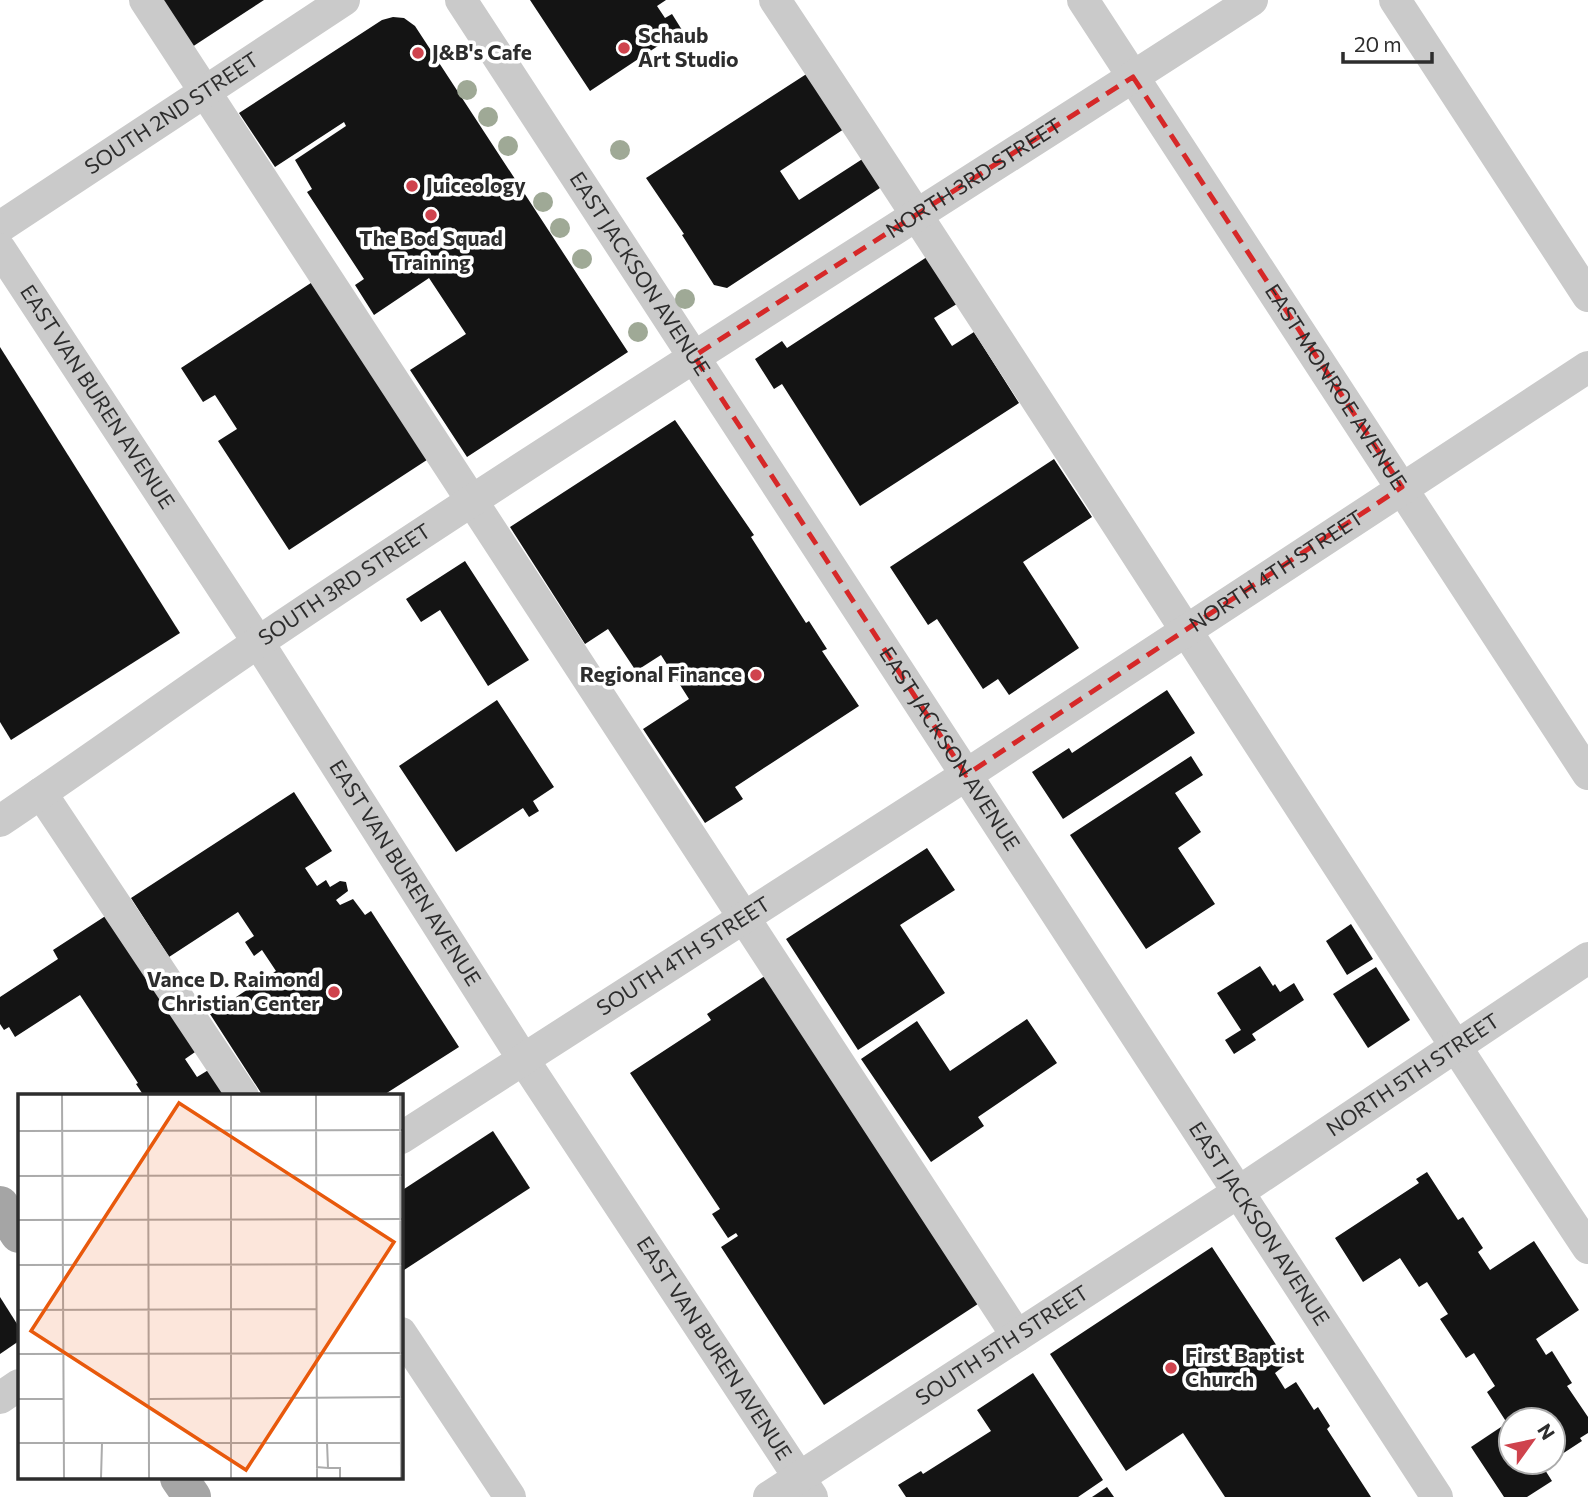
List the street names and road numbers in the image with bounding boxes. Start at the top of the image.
street label: SOUTH 2ND STREET [79,46,263,179]
street label: NORTH 3RD STREET [881,112,1066,242]
street label: EAST JACKSON AVENUE [565,167,716,380]
street label: EAST MONROE AVENUE [1261,279,1413,494]
street label: EAST VAN BUREN AVENUE [16,280,181,513]
street label: NORTH 4TH STREET [1184,504,1367,636]
street label: SOUTH 3RD STREET [253,517,435,650]
street label: EAST JACKSON AVENUE [875,642,1026,855]
street label: EAST VAN BUREN AVENUE [325,755,487,990]
street label: SOUTH 4TH STREET [592,890,774,1020]
street label: NORTH 5TH STREET [1321,1007,1503,1141]
street label: EAST JACKSON AVENUE [1185,1117,1336,1330]
street label: EAST VAN BUREN AVENUE [632,1231,798,1464]
street label: SOUTH 5TH STREET [910,1279,1092,1410]

